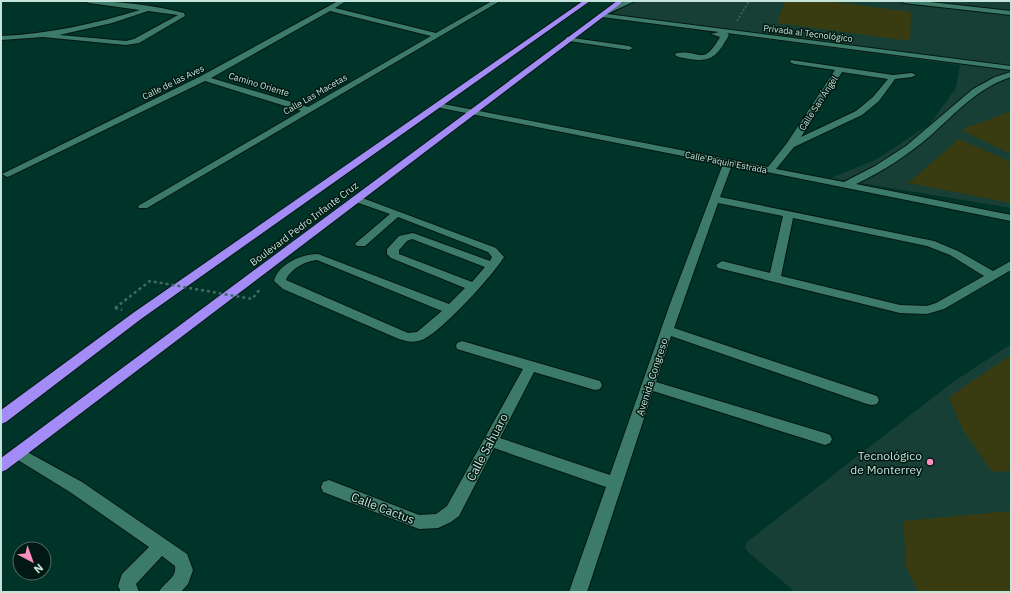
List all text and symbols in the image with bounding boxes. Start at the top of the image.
street label: Privada al Tecnológico [763,22,853,44]
street label: Calle de las Aves [140,62,206,102]
street label: Camino Oriente [227,70,291,98]
street label: Calle Las Macetas [281,71,349,117]
street label: Calle San Ángel [796,73,840,132]
street label: Calle Paquín Estrada [684,149,768,175]
street label: Boulevard Pedro Infante Cruz [247,179,361,269]
street label: Avenida Congreso [633,336,671,417]
street label: Calle Sahuaro [463,410,511,483]
place label: Tecnológico de Monterrey [850,448,922,477]
marker: Tecnológico de Monterrey [925,457,935,467]
street label: Calle Cactus [349,489,417,527]
north arrow [12,541,52,581]
text: N [31,561,46,576]

